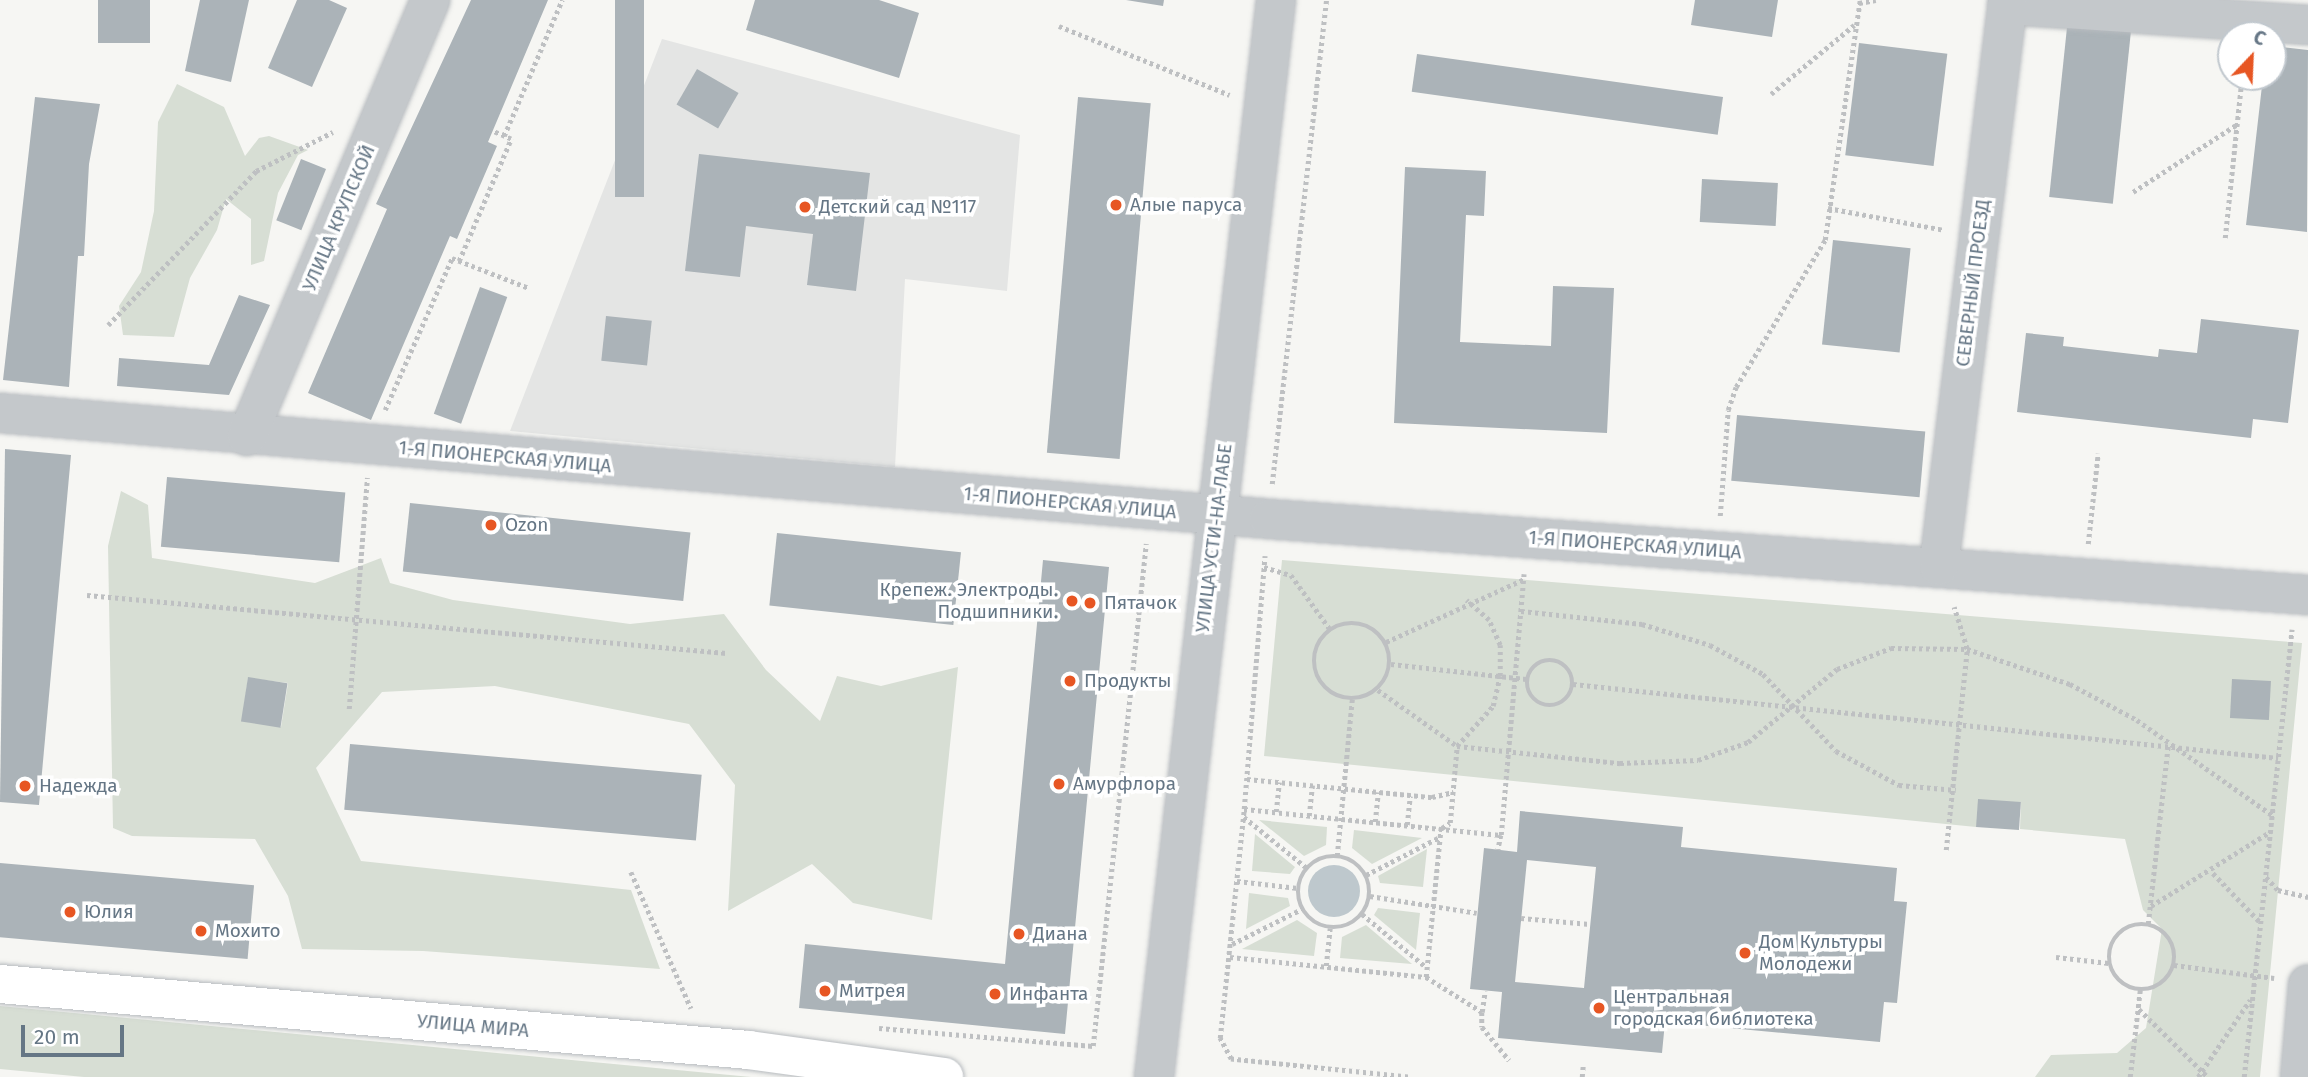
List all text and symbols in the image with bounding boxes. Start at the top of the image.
north arrow [2217,21,2287,91]
text: С [2250,25,2269,51]
street label: УЛИЦА КРУПСКОЙ [298,142,380,294]
place label: Алые паруса [1130,194,1242,216]
place label: Детский сад №117 [819,196,976,218]
marker: Алые паруса [1108,197,1124,213]
street label: СЕВЕРНЫЙ ПРОЕЗД [1951,198,1995,368]
marker: Детский сад №117 [797,199,813,215]
street label: 1-Я ПИОНЕРСКАЯ УЛИЦА [398,436,612,478]
street label: УЛИЦА УСТИ-НА-ЛАБЕ [1191,442,1237,634]
street label: 1-Я ПИОНЕРСКАЯ УЛИЦА [963,482,1177,524]
place label: Ozon [505,514,548,536]
marker: Ozon [483,517,499,533]
street label: 1-Я ПИОНЕРСКАЯ УЛИЦА [1528,526,1742,564]
place label: Крепеж. Электроды. Подшипники. [879,579,1058,623]
place label: Пятачок [1104,592,1177,614]
marker: Крепеж. Электроды. Подшипники. [1064,593,1080,609]
marker: Пятачок [1082,595,1098,611]
place label: Продукты [1084,670,1171,692]
marker: Продукты [1062,673,1078,689]
place label: Амурфлора [1073,773,1176,795]
place label: Надежда [39,775,118,797]
marker: Амурфлора [1051,776,1067,792]
marker: Надежда [17,778,33,794]
place label: Юлия [84,901,134,923]
marker: Юлия [62,904,78,920]
place label: Мохито [215,920,281,942]
marker: Мохито [193,923,209,939]
place label: Диана [1033,923,1088,945]
marker: Диана [1011,926,1027,942]
place label: Дом Культуры Молодежи [1759,931,1883,975]
marker: Дом Культуры Молодежи [1737,945,1753,961]
place label: Митрея [839,980,906,1002]
marker: Митрея [817,983,833,999]
place label: Инфанта [1009,983,1088,1005]
marker: Инфанта [987,986,1003,1002]
place label: Центральная городская библиотека [1613,986,1814,1030]
marker: Центральная городская библиотека [1591,1000,1607,1016]
scale bar [24,1010,128,1054]
street label: УЛИЦА МИРА [416,1010,530,1042]
text: 20 m [34,1024,80,1050]

